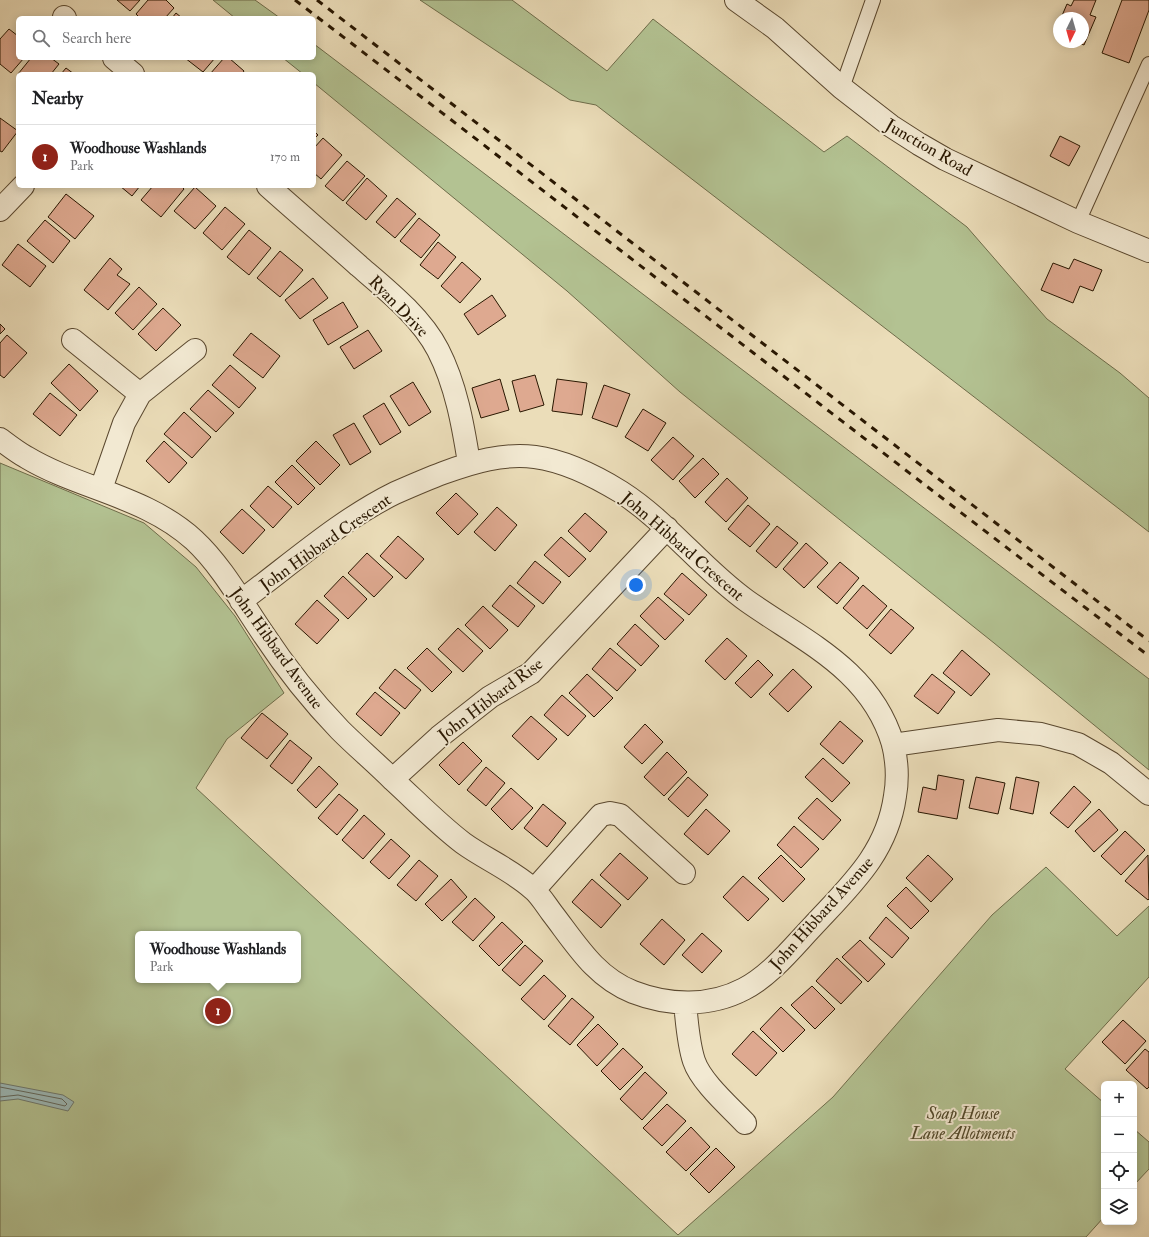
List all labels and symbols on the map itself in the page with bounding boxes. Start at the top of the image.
north arrow [1053,12,1089,48]
street label: Junction Road [880,114,977,182]
street label: Ryan Drive [363,271,433,342]
street label: John Hibbard Crescent [616,487,749,606]
street label: John Hibbard Crescent [255,489,396,597]
your location [626,575,646,595]
street label: John Hibbard Avenue [224,583,328,714]
street label: John Hibbard Rise [433,653,547,747]
street label: John Hibbard Avenue [764,852,879,976]
pin: 1 [205,996,231,1026]
park label: Soap House Lane Allotments [910,1103,1015,1144]

